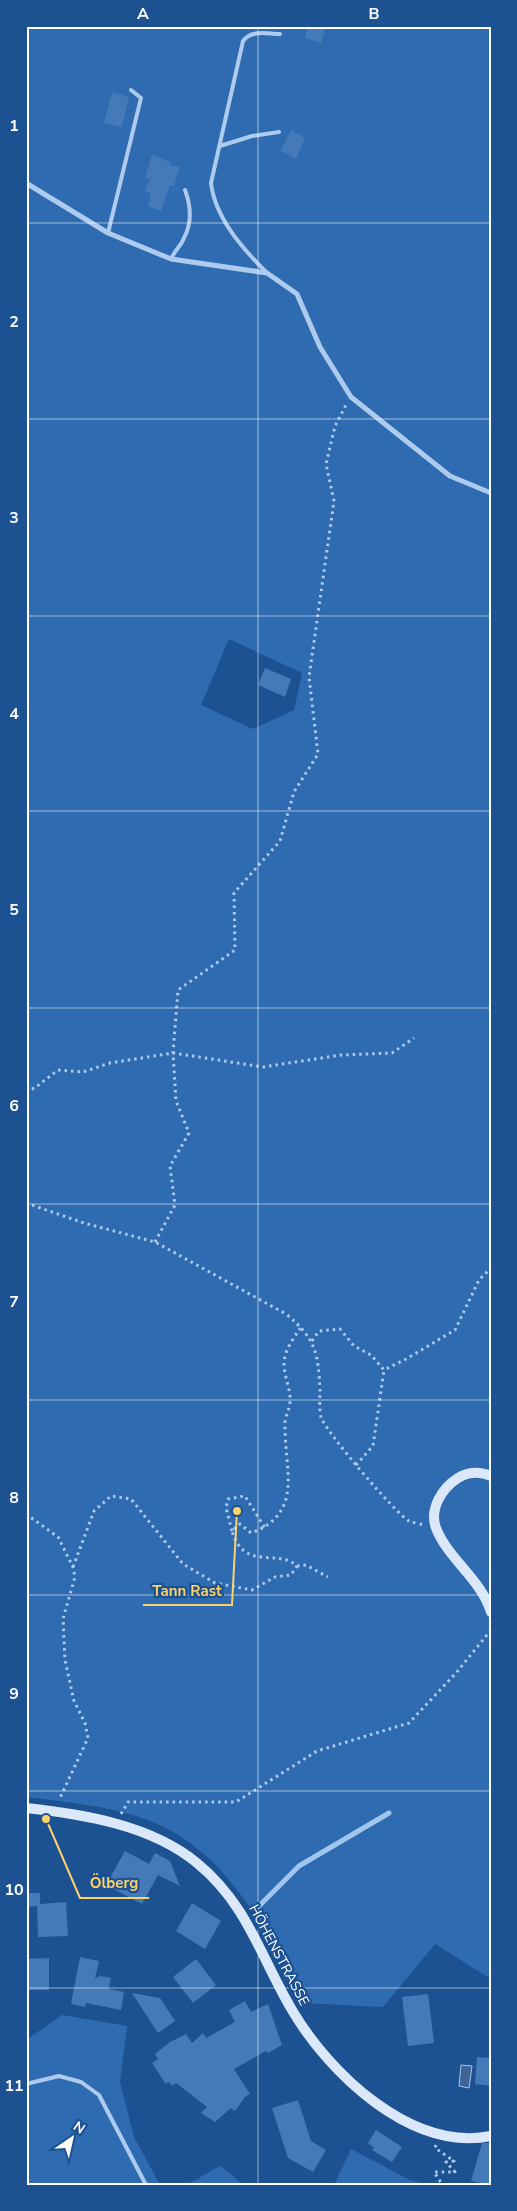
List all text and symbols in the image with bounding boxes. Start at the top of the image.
text: A [137,3,149,25]
text: B [368,3,380,25]
text: 1 [9,115,19,137]
text: 2 [9,311,19,333]
text: 3 [9,507,19,529]
text: 4 [9,703,19,725]
text: 5 [9,899,19,921]
text: 6 [9,1095,19,1117]
text: 7 [9,1291,19,1313]
text: 8 [9,1487,19,1509]
callout: Tann Rast [143,1575,232,1605]
text: Tann Rast [152,1581,222,1601]
text: 9 [9,1683,19,1705]
callout: Ölberg [80,1868,149,1898]
text: Ölberg [90,1873,138,1893]
text: 10 [4,1879,24,1901]
street label: HÖHENSTRASSE [244,1901,314,2009]
text: 11 [4,2075,24,2097]
north arrow [48,2114,98,2164]
text: N [69,2117,89,2138]

